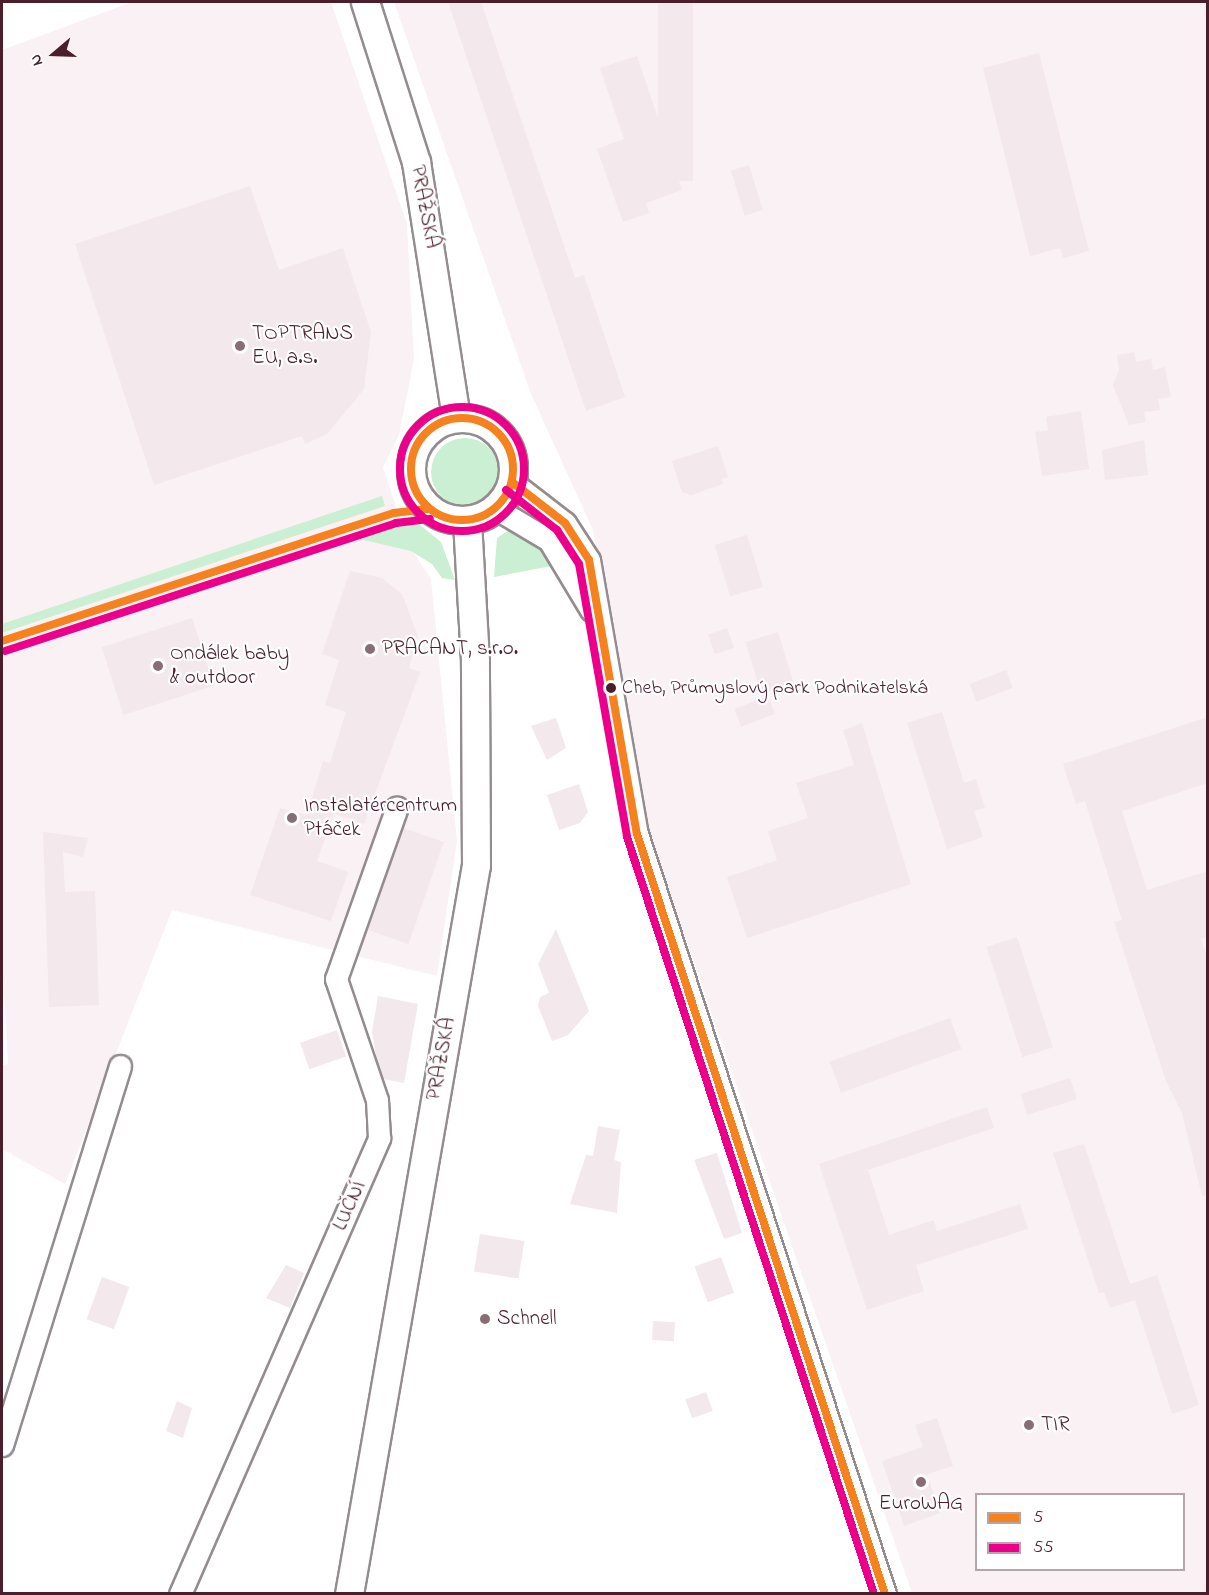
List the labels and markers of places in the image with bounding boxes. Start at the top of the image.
place label: TOPTRANS EU, a.s. [252,321,353,371]
marker: TOPTRANS EU, a.s. [233,339,247,353]
place label: PRACANT, s.r.o. [382,636,518,662]
place label: Ondálek baby & outdoor [170,641,289,691]
marker: PRACANT, s.r.o. [363,642,377,656]
marker: Ondálek baby & outdoor [151,659,165,673]
place label: Cheb, Průmyslový park Podnikatelská [622,676,928,700]
marker: Cheb, Průmyslový park Podnikatelská [605,682,617,694]
place label: Instalatércentrum Ptáček [304,793,457,843]
marker: Instalatércentrum Ptáček [285,811,299,825]
place label: Schnell [497,1306,557,1332]
marker: Schnell [478,1312,492,1326]
place label: TIR [1041,1412,1070,1438]
marker: TIR [1022,1418,1036,1432]
marker: EuroWAG [914,1475,928,1489]
place label: EuroWAG [879,1491,963,1517]

